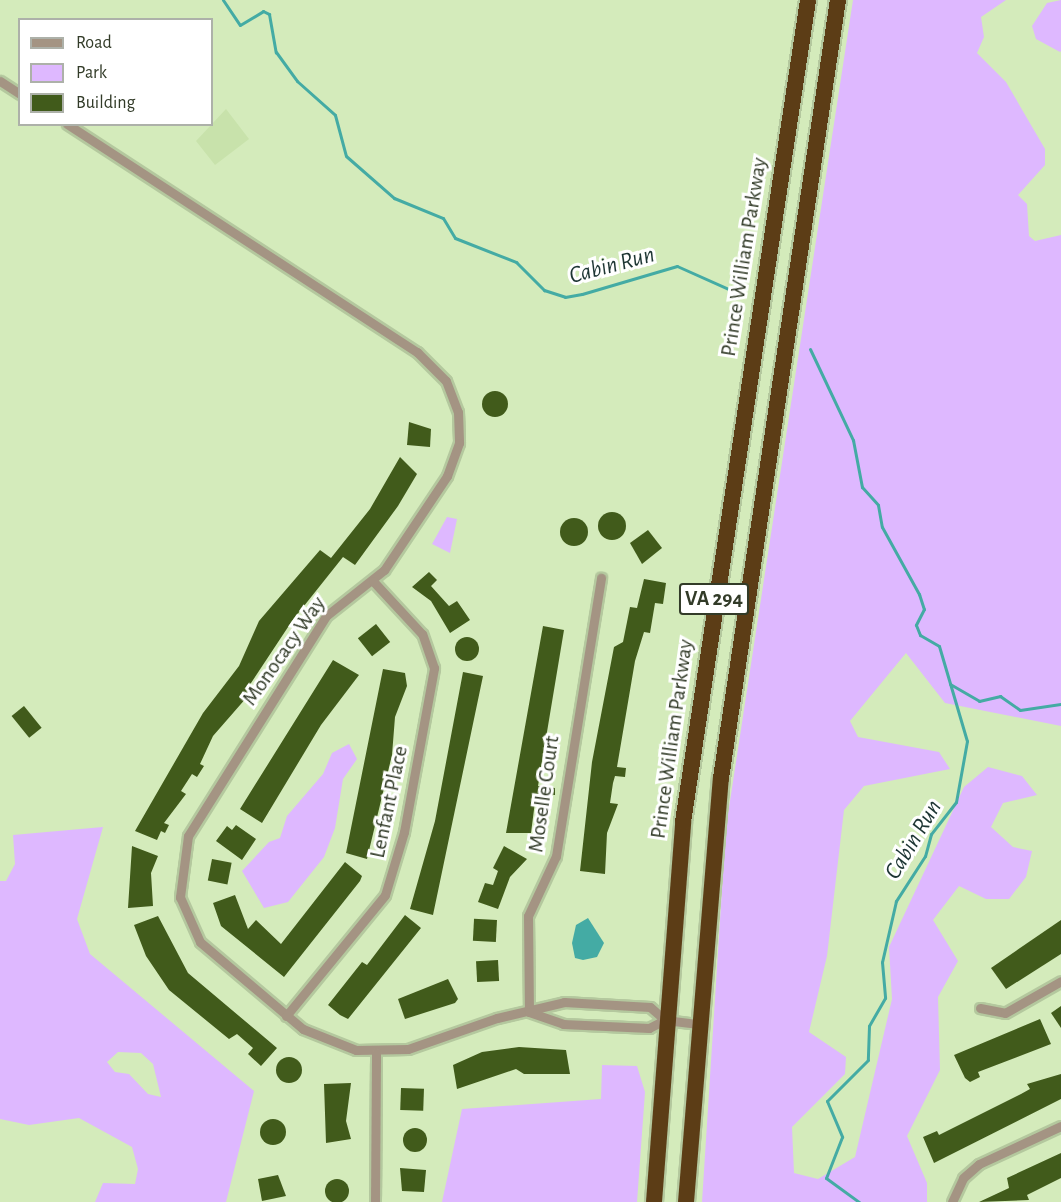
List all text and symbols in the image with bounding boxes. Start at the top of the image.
legend [18,18,213,126]
text: Road [76,34,112,52]
text: Park [76,64,107,82]
text: Building [76,94,135,112]
street label: Prince William Parkway [715,156,773,358]
water label: Cabin Run [566,241,658,291]
road number: VA 294 [678,581,750,617]
street label: Monocacy Way [237,591,331,711]
street label: Prince William Parkway [645,638,699,840]
street label: Moselle Court [523,734,565,854]
street label: Lenfant Place [364,743,414,861]
water label: Cabin Run [879,795,949,885]

